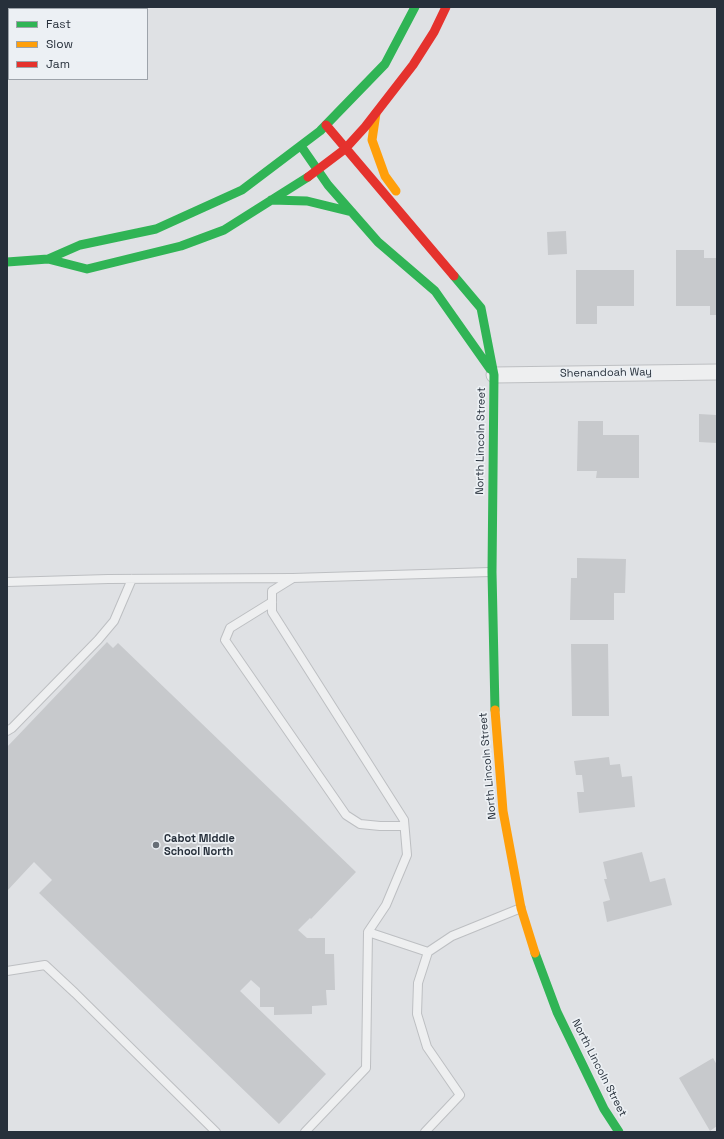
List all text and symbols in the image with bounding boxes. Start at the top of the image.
legend [8,8,148,80]
text: Fast [46,16,71,32]
text: Slow [46,36,73,52]
text: Jam [46,56,70,72]
street label: Shenandoah Way [560,366,652,380]
street label: North Lincoln Street [473,387,489,495]
street label: North Lincoln Street [477,712,499,820]
place label: Cabot Middle School North [164,832,235,858]
marker: Cabot Middle School North [151,840,161,850]
street label: North Lincoln Street [569,1017,629,1119]

